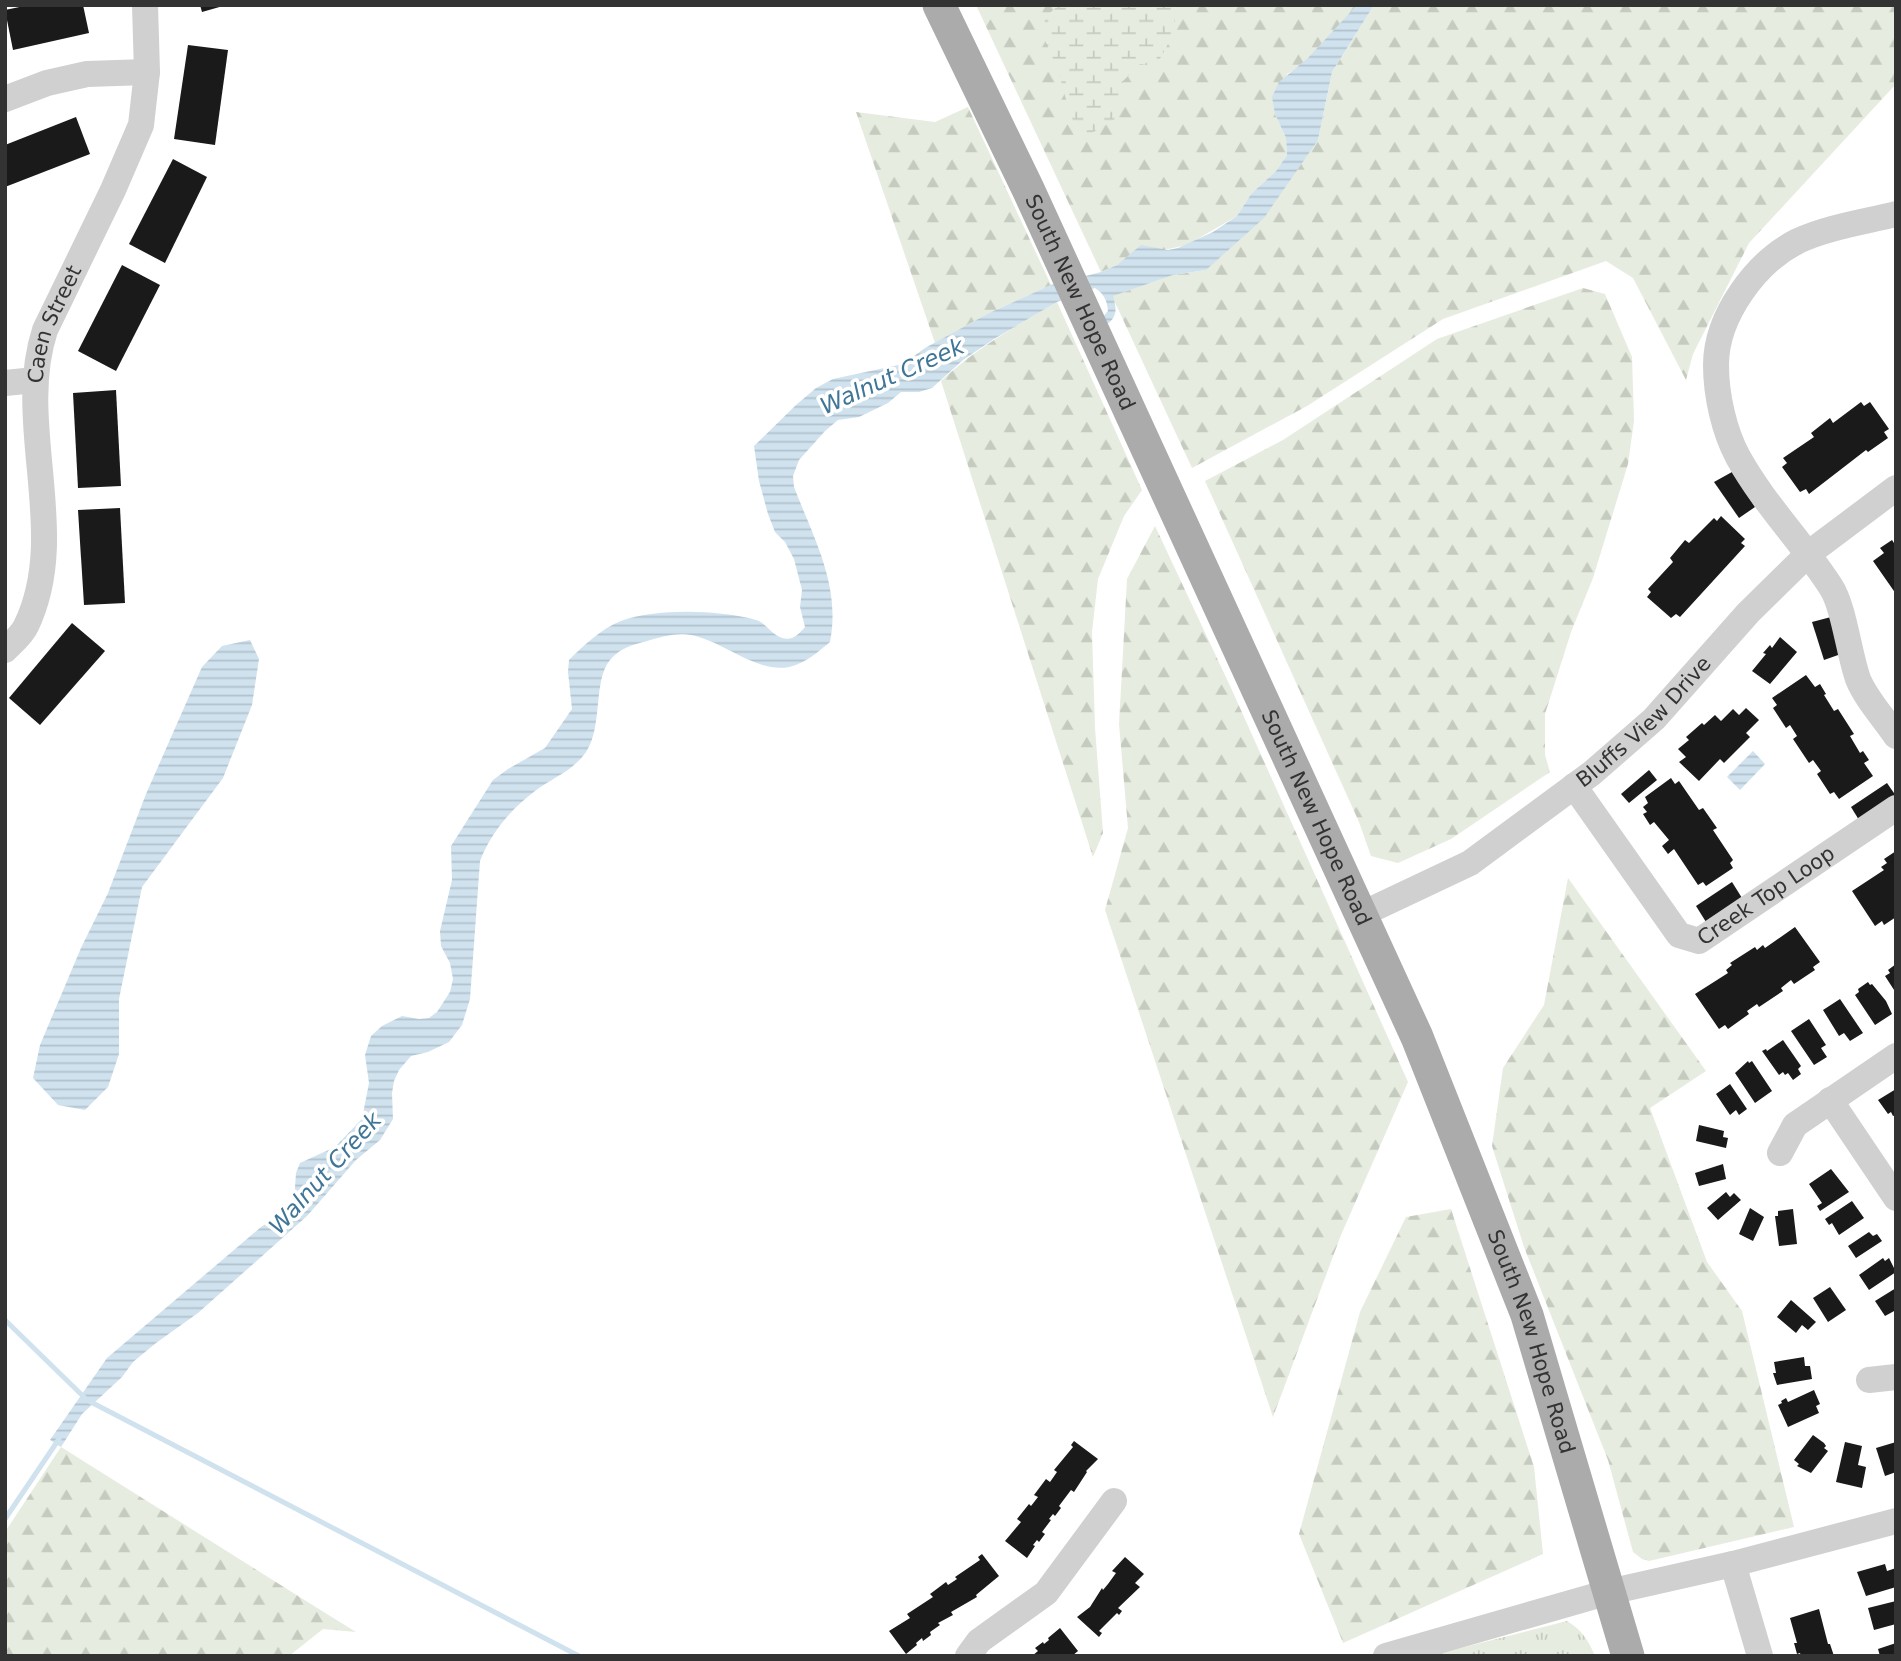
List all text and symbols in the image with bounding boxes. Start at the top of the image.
street label: South New Hope Road [1020,191,1140,414]
street label: Caen Street [24,262,86,384]
water label: Walnut Creek [816,332,969,419]
street label: Bluffs View Drive [1572,651,1716,792]
street label: South New Hope Road [1257,706,1376,929]
street label: Creek Top Loop [1693,841,1839,951]
water label: Walnut Creek [264,1106,388,1239]
street label: South New Hope Road [1482,1226,1579,1456]

